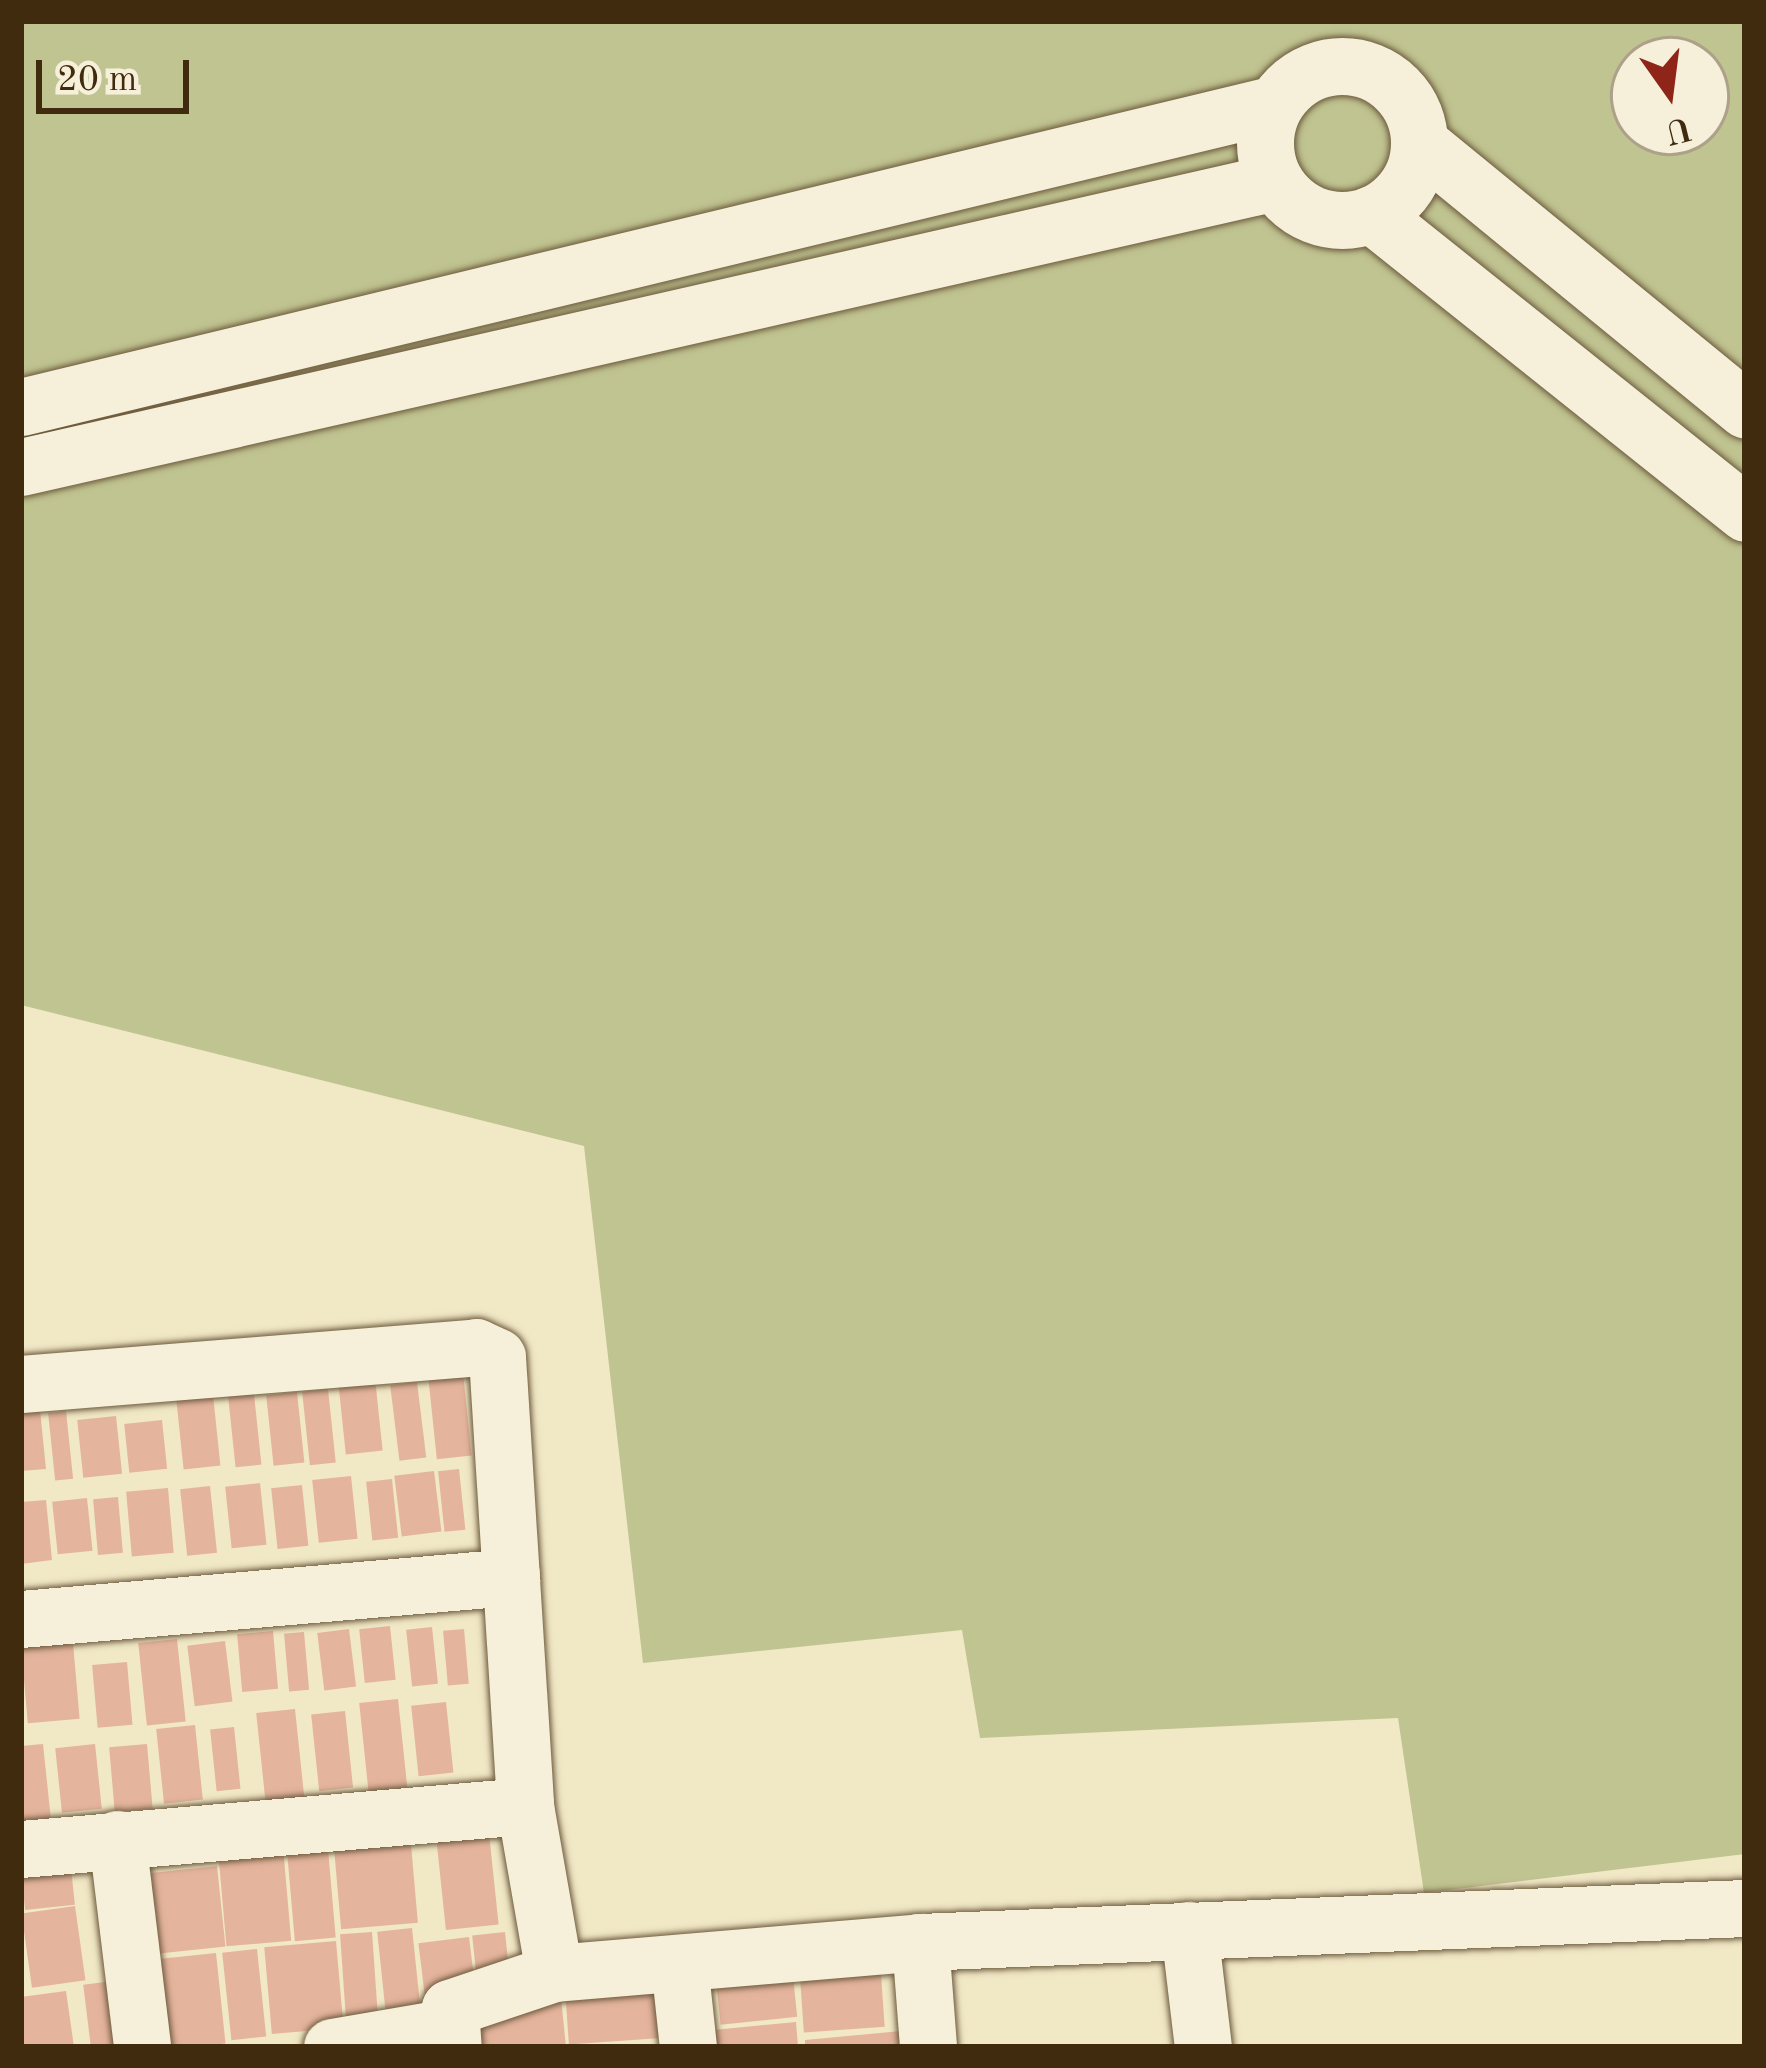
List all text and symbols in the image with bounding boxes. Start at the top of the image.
scale bar [42,36,195,110]
north arrow [1610,36,1730,156]
text: 20 m [57,63,137,99]
text: U [1661,109,1695,148]

